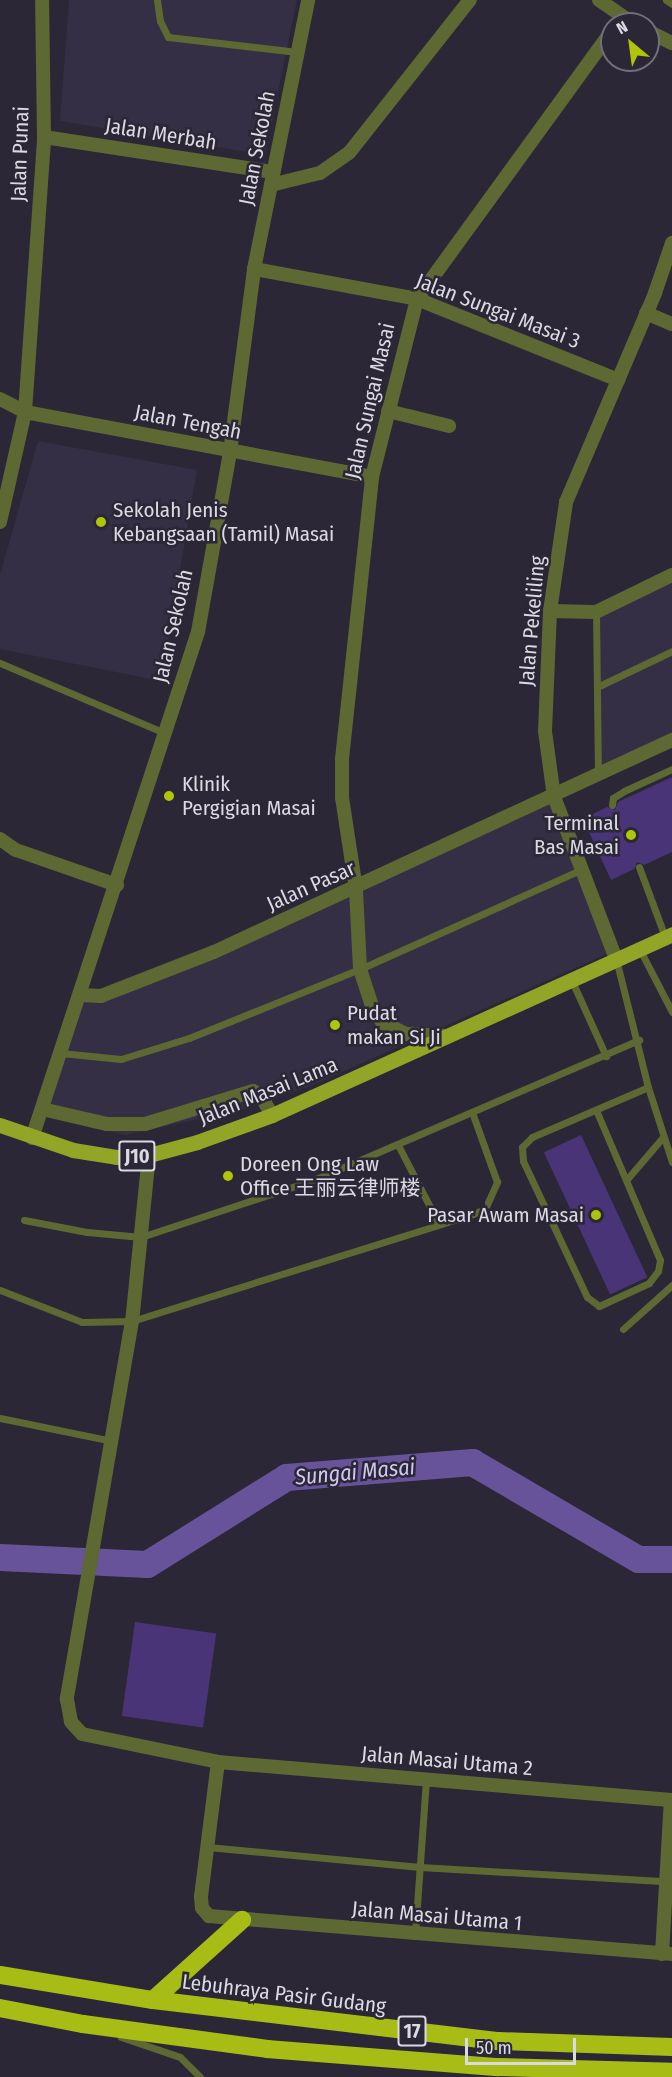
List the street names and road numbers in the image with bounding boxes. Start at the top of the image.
street label: Jalan Sekolah [234,89,280,207]
street label: Jalan Punai [6,106,34,202]
street label: Jalan Merbah [103,113,219,155]
street label: Jalan Sungai Masai 3 [412,268,584,354]
street label: Jalan Sungai Masai [340,320,400,482]
street label: Jalan Tengah [132,399,244,445]
street label: Jalan Pekeliling [514,555,550,687]
street label: Jalan Sekolah [148,567,198,685]
street label: Jalan Pasar [263,855,359,917]
street label: Jalan Masai Lama [195,1052,341,1130]
road number: J10 [118,1139,156,1173]
street label: Jalan Masai Utama 2 [360,1741,534,1781]
street label: Jalan Masai Utama 1 [351,1896,523,1936]
street label: Lebuhraya Pasir Gudang [181,1969,387,2019]
road number: 17 [397,2014,427,2048]

